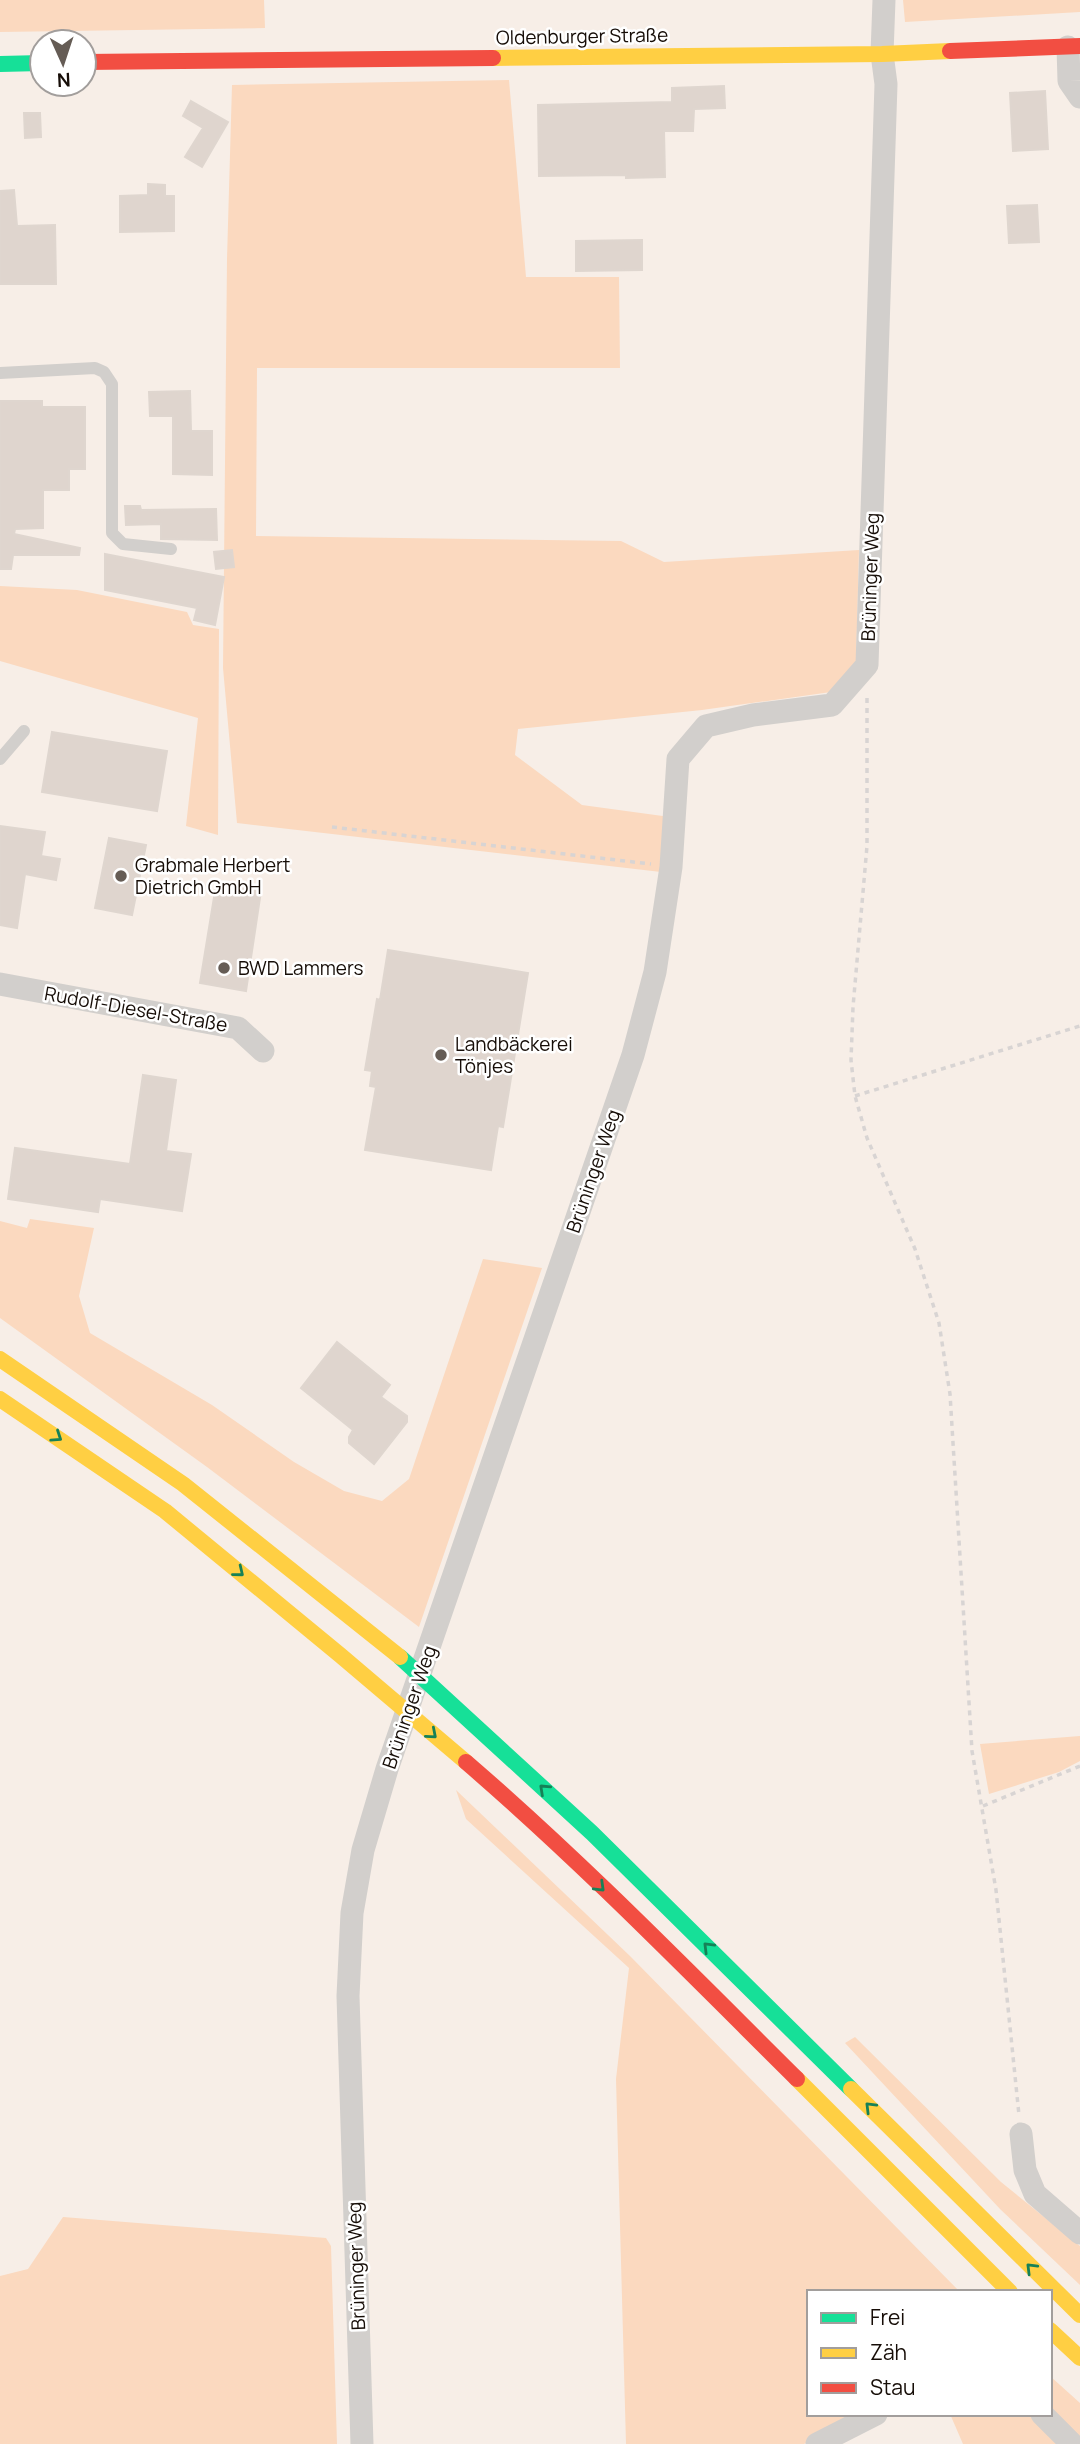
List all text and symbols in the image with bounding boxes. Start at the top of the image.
street label: Oldenburger Straße [496,21,668,51]
north arrow [28,28,98,98]
text: N [56,67,71,93]
street label: Brüninger Weg [855,512,885,642]
place label: Grabmale Herbert Dietrich GmbH [135,852,290,900]
marker: Grabmale Herbert Dietrich GmbH [113,868,129,884]
place label: BWD Lammers [238,955,363,981]
marker: BWD Lammers [216,960,232,976]
street label: Rudolf-Diesel-Straße [42,980,230,1038]
place label: Landbäckerei Tönjes [455,1031,573,1079]
marker: Landbäckerei Tönjes [433,1047,449,1063]
street label: Brüninger Weg [560,1106,626,1236]
one-way arrow [49,1429,62,1442]
one-way arrow [231,1564,244,1576]
street label: Brüninger Weg [376,1642,442,1772]
one-way arrow [424,1726,437,1738]
one-way arrow [539,1785,552,1798]
one-way arrow [592,1879,605,1892]
one-way arrow [703,1943,716,1956]
one-way arrow [865,2103,878,2116]
street label: Brüninger Weg [341,2201,371,2331]
one-way arrow [1026,2263,1039,2276]
legend [807,2290,1052,2416]
text: Frei [870,2303,905,2331]
text: Zäh [870,2338,907,2366]
text: Stau [870,2373,916,2401]

